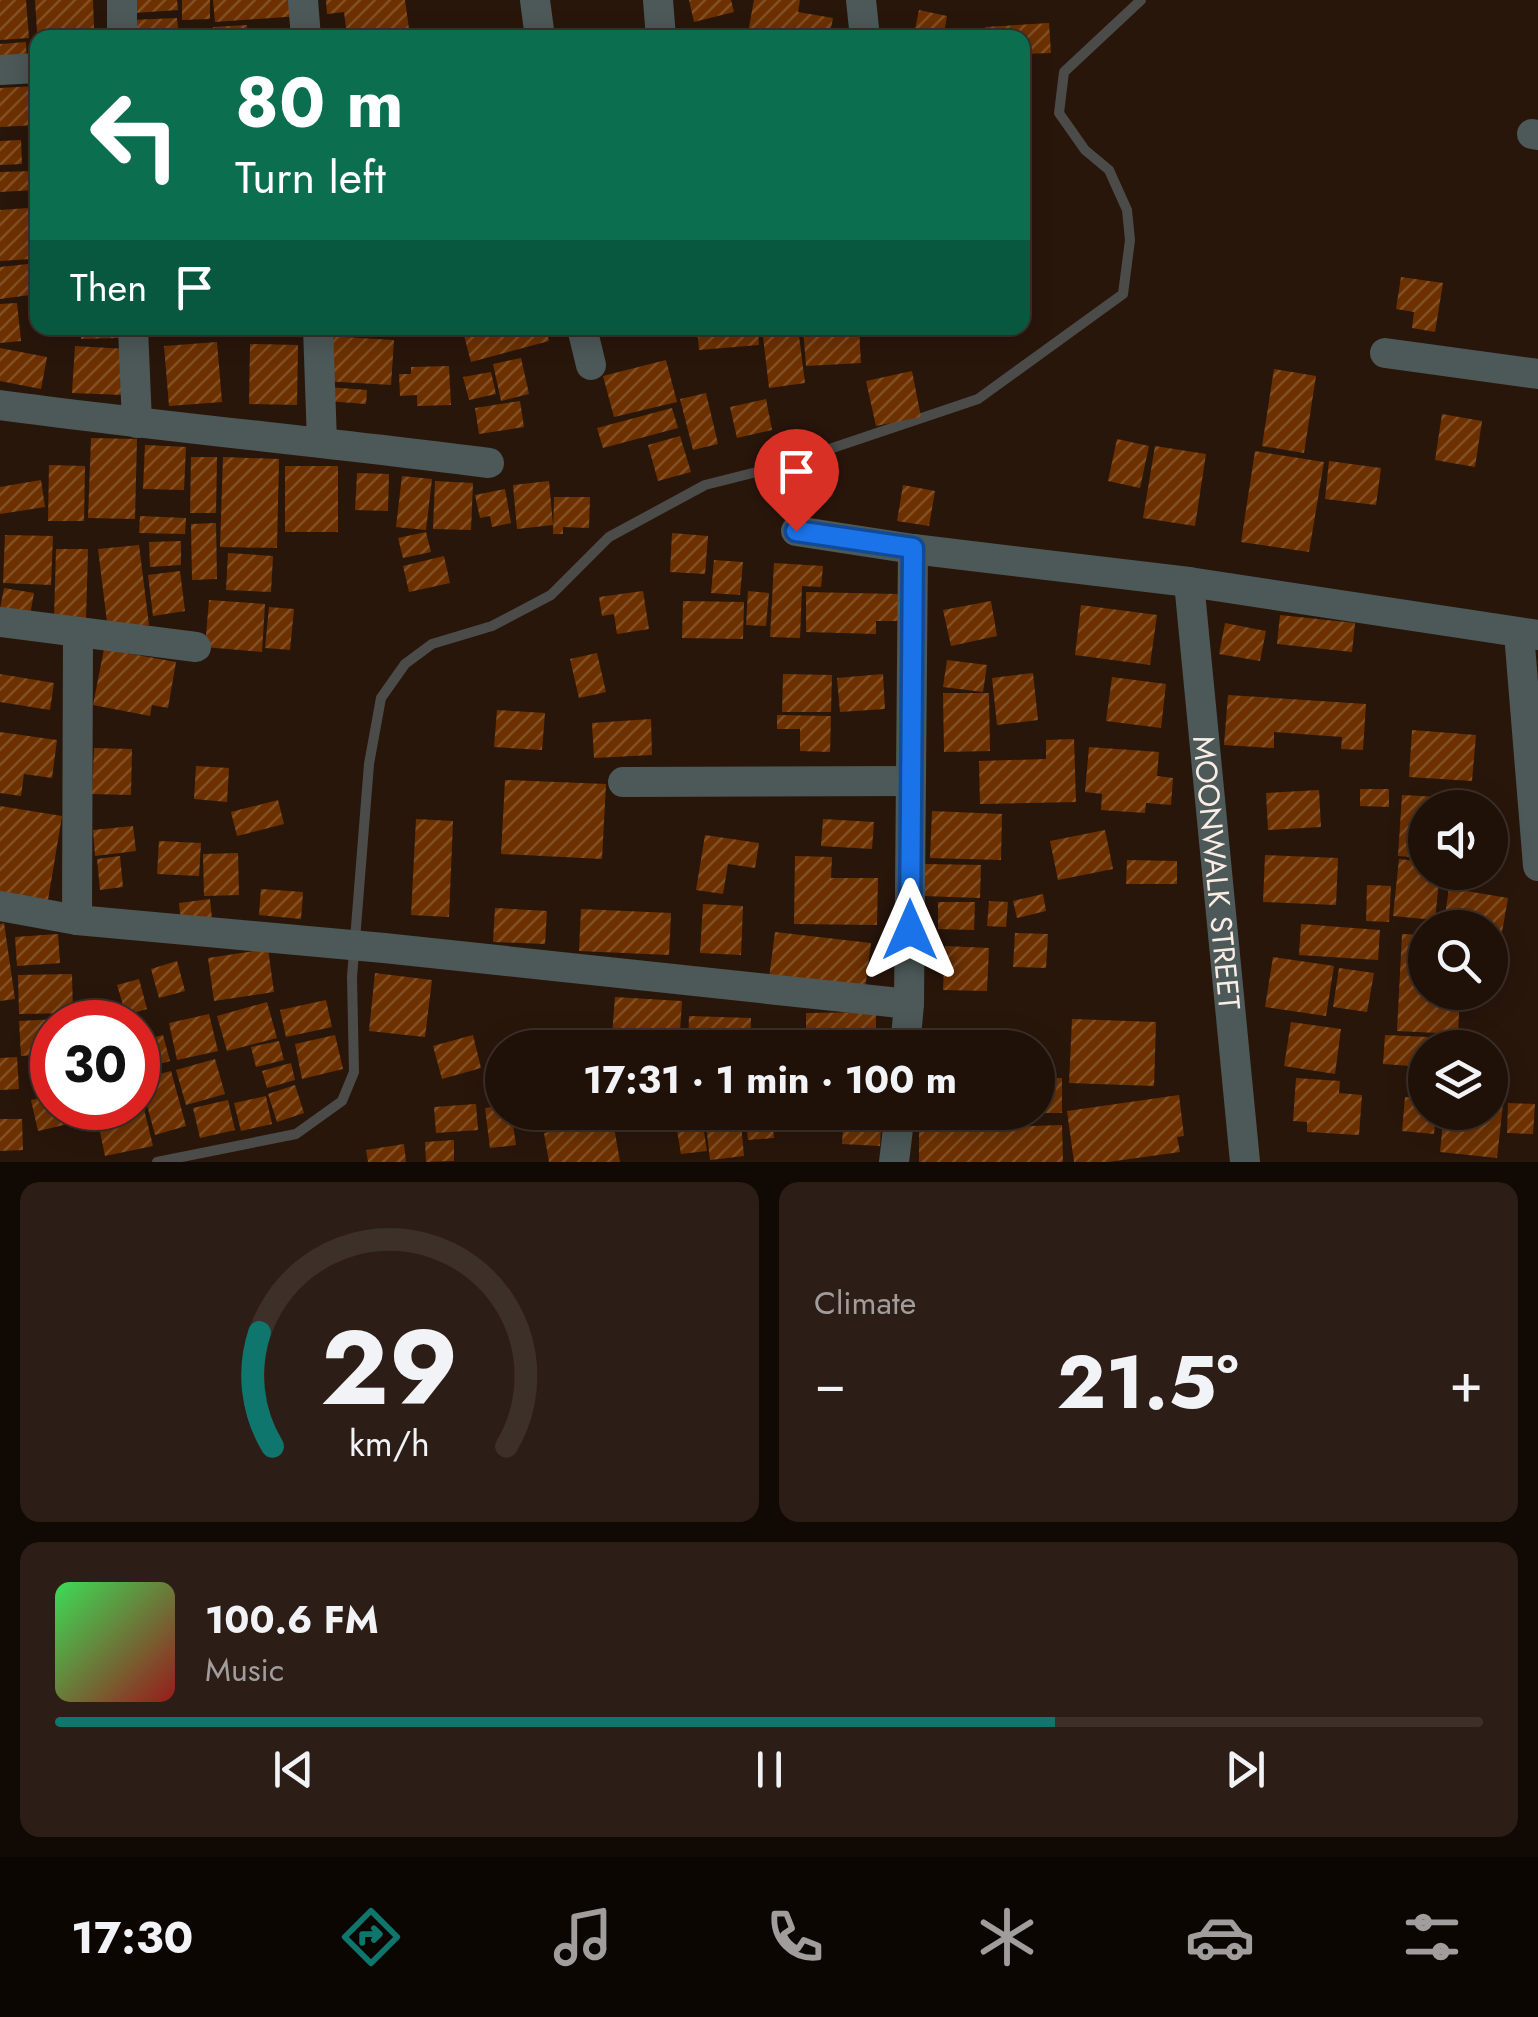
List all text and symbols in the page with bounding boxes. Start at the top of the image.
text: 80 m [235,52,404,153]
icon: left [70,70,200,200]
text: Turn left [235,145,386,210]
text: Then [70,260,147,315]
icon: arrive [167,260,222,315]
pin [754,429,839,532]
icon: arrive [769,444,824,499]
street label: MOONWALK STREET [1182,734,1252,1012]
map controls [1408,790,1508,1130]
button: sound [1408,790,1508,890]
position arrow [858,878,962,982]
button: search [1408,910,1508,1010]
speed limit sign: 30 [30,1000,160,1130]
button: layers [1408,1030,1508,1130]
text: 17:31 · 1 min · 100 m [583,1052,957,1107]
text: Climate [814,1280,916,1326]
text: 29 [321,1293,458,1443]
text: 21.5° [1057,1328,1239,1436]
text: − [814,1343,846,1423]
text: + [1449,1343,1483,1423]
text: km/h [349,1418,430,1469]
text: 100.6 FM [205,1592,379,1647]
text: Music [205,1647,284,1693]
icon: previous [266,1742,321,1797]
icon: pause [742,1742,797,1797]
icon: next [1218,1742,1273,1797]
icon: directions [336,1902,406,1972]
icon: music [548,1902,618,1972]
icon: phone [760,1902,830,1972]
icon: climate [972,1902,1042,1972]
icon: car [1185,1902,1255,1972]
icon: filters [1397,1902,1467,1972]
text: 17:30 [71,1905,193,1970]

